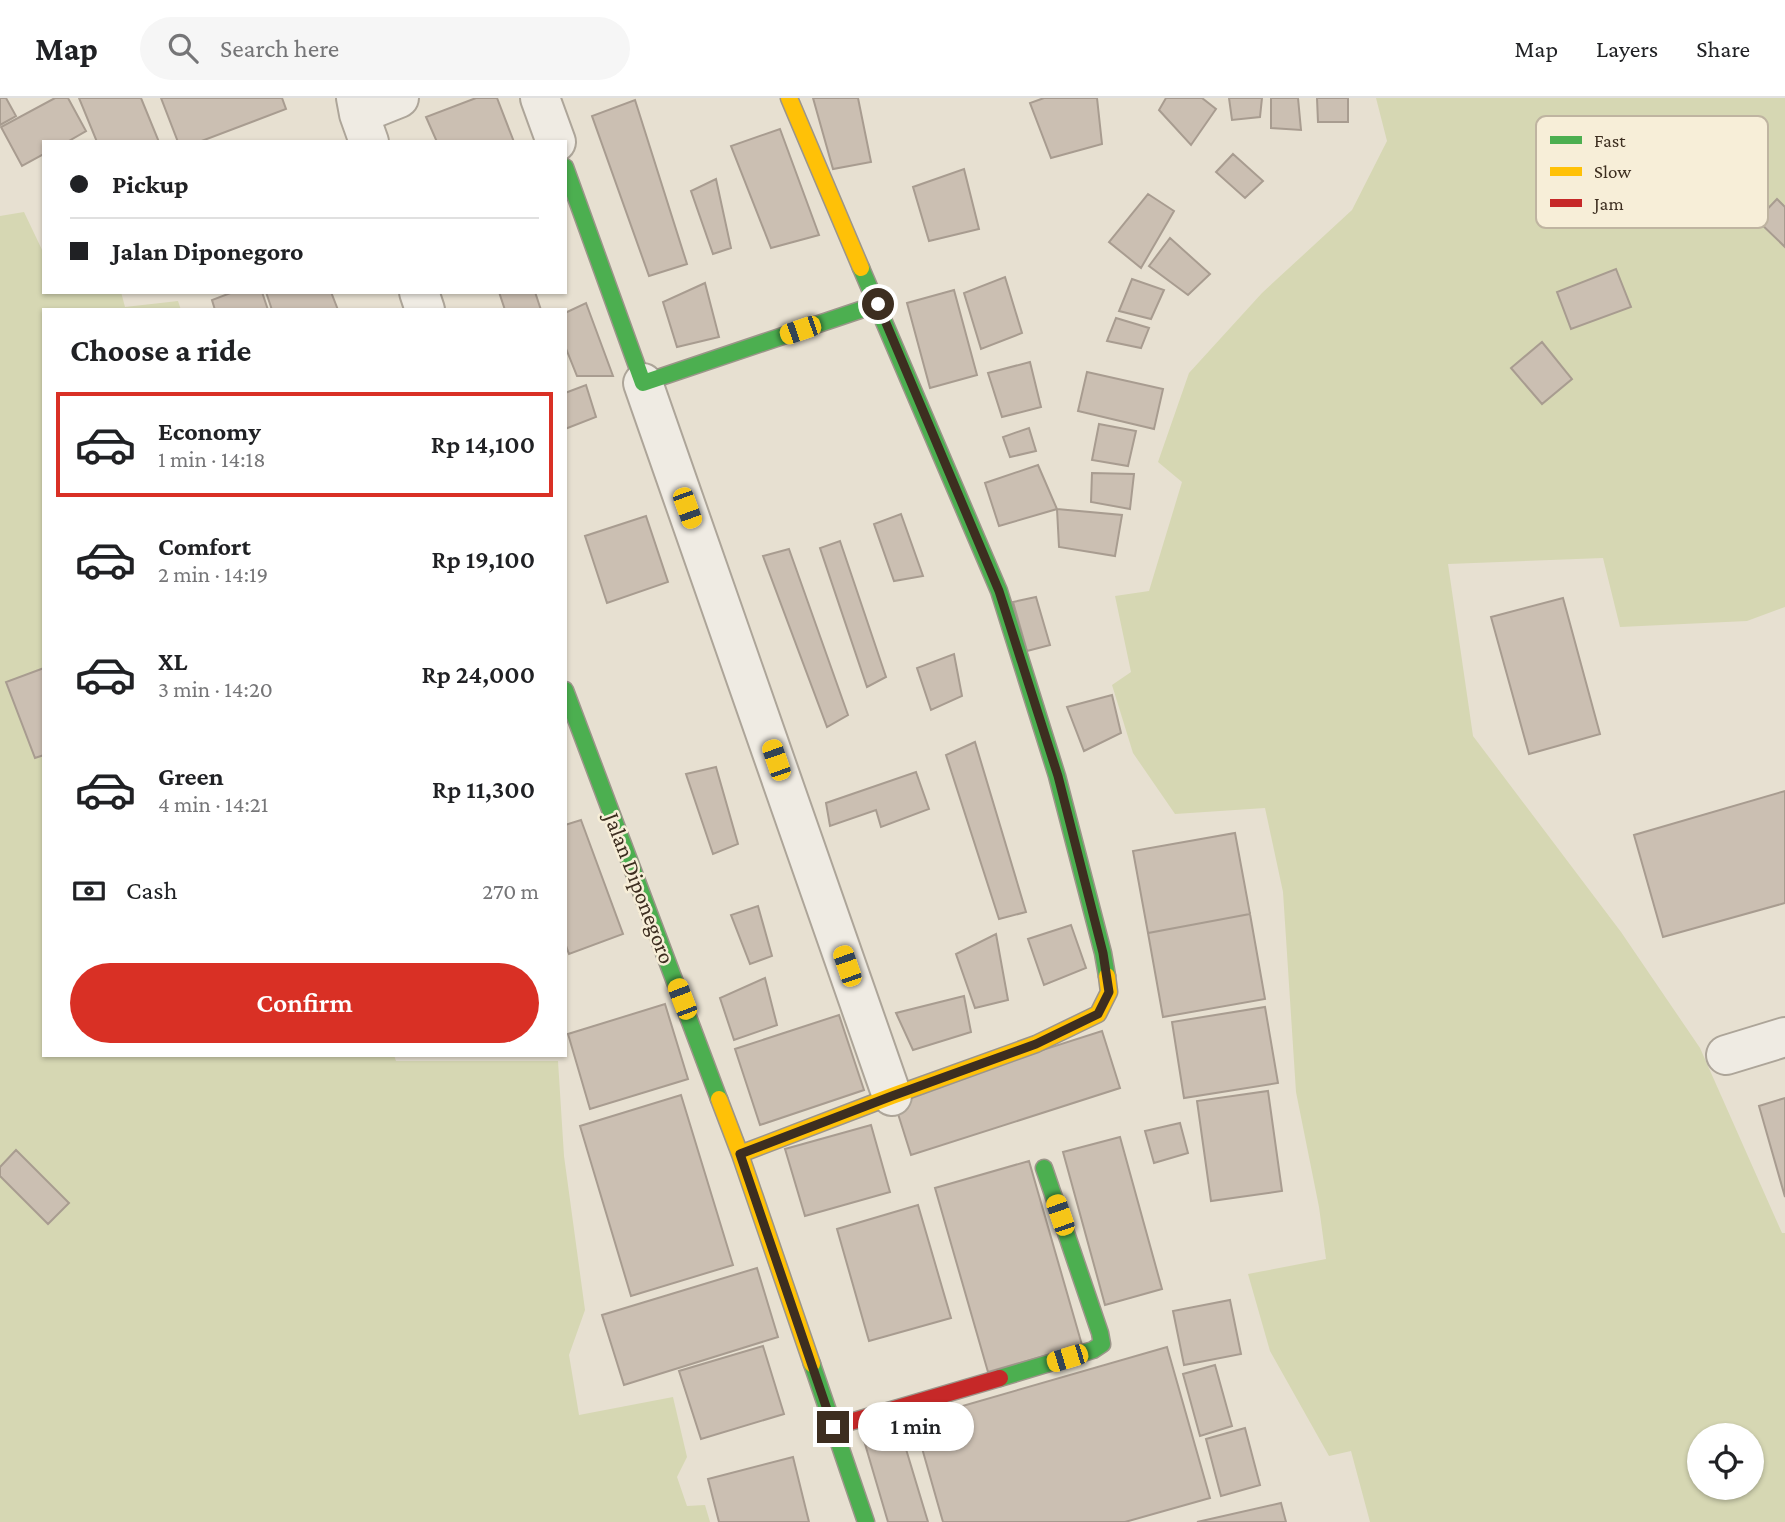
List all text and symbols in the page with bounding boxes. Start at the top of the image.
search box [140,17,630,80]
icon: search [164,29,202,67]
text: Map [35,30,98,67]
text: Search here [220,34,339,63]
text: Map [1514,35,1558,62]
text: Layers [1596,35,1658,62]
text: Share [1696,35,1750,62]
legend [1536,116,1768,228]
text: Fast [1594,130,1626,151]
text: Slow [1594,161,1631,182]
text: Pickup [112,170,189,199]
text: Jam [1592,193,1624,214]
text: Jalan Diponegoro [112,237,303,266]
route start [862,288,894,320]
car [777,313,824,347]
text: Choose a ride [70,332,251,368]
icon: car [74,413,137,476]
text: Economy [158,417,261,446]
text: Rp 14,100 [431,430,535,459]
text: 1 min · 14:18 [158,446,266,472]
car [670,485,705,531]
icon: car [74,528,137,591]
text: Comfort [158,532,251,561]
text: Rp 19,100 [431,545,535,574]
text: 2 min · 14:19 [158,561,268,587]
icon: car [74,643,137,706]
text: XL [158,647,187,676]
text: Rp 24,000 [421,660,535,689]
text: 3 min · 14:20 [158,676,273,702]
car [760,737,793,783]
icon: car [74,758,137,821]
text: Green [158,762,224,791]
text: Rp 11,300 [432,775,535,804]
text: 4 min · 14:21 [158,791,268,817]
street label: Jalan Diponegoro [599,807,681,967]
icon: cash [70,872,108,910]
text: Cash [126,876,177,905]
text: 270 m [482,878,539,904]
car [831,943,864,989]
button: Confirm [70,963,539,1043]
car [665,976,700,1022]
car [1044,1192,1077,1238]
car [1044,1342,1091,1374]
callout: 1 min [858,1402,973,1452]
route end [817,1411,849,1443]
text: 1 min [890,1413,942,1439]
map controls [1687,1423,1764,1500]
button: locate [1687,1423,1764,1500]

